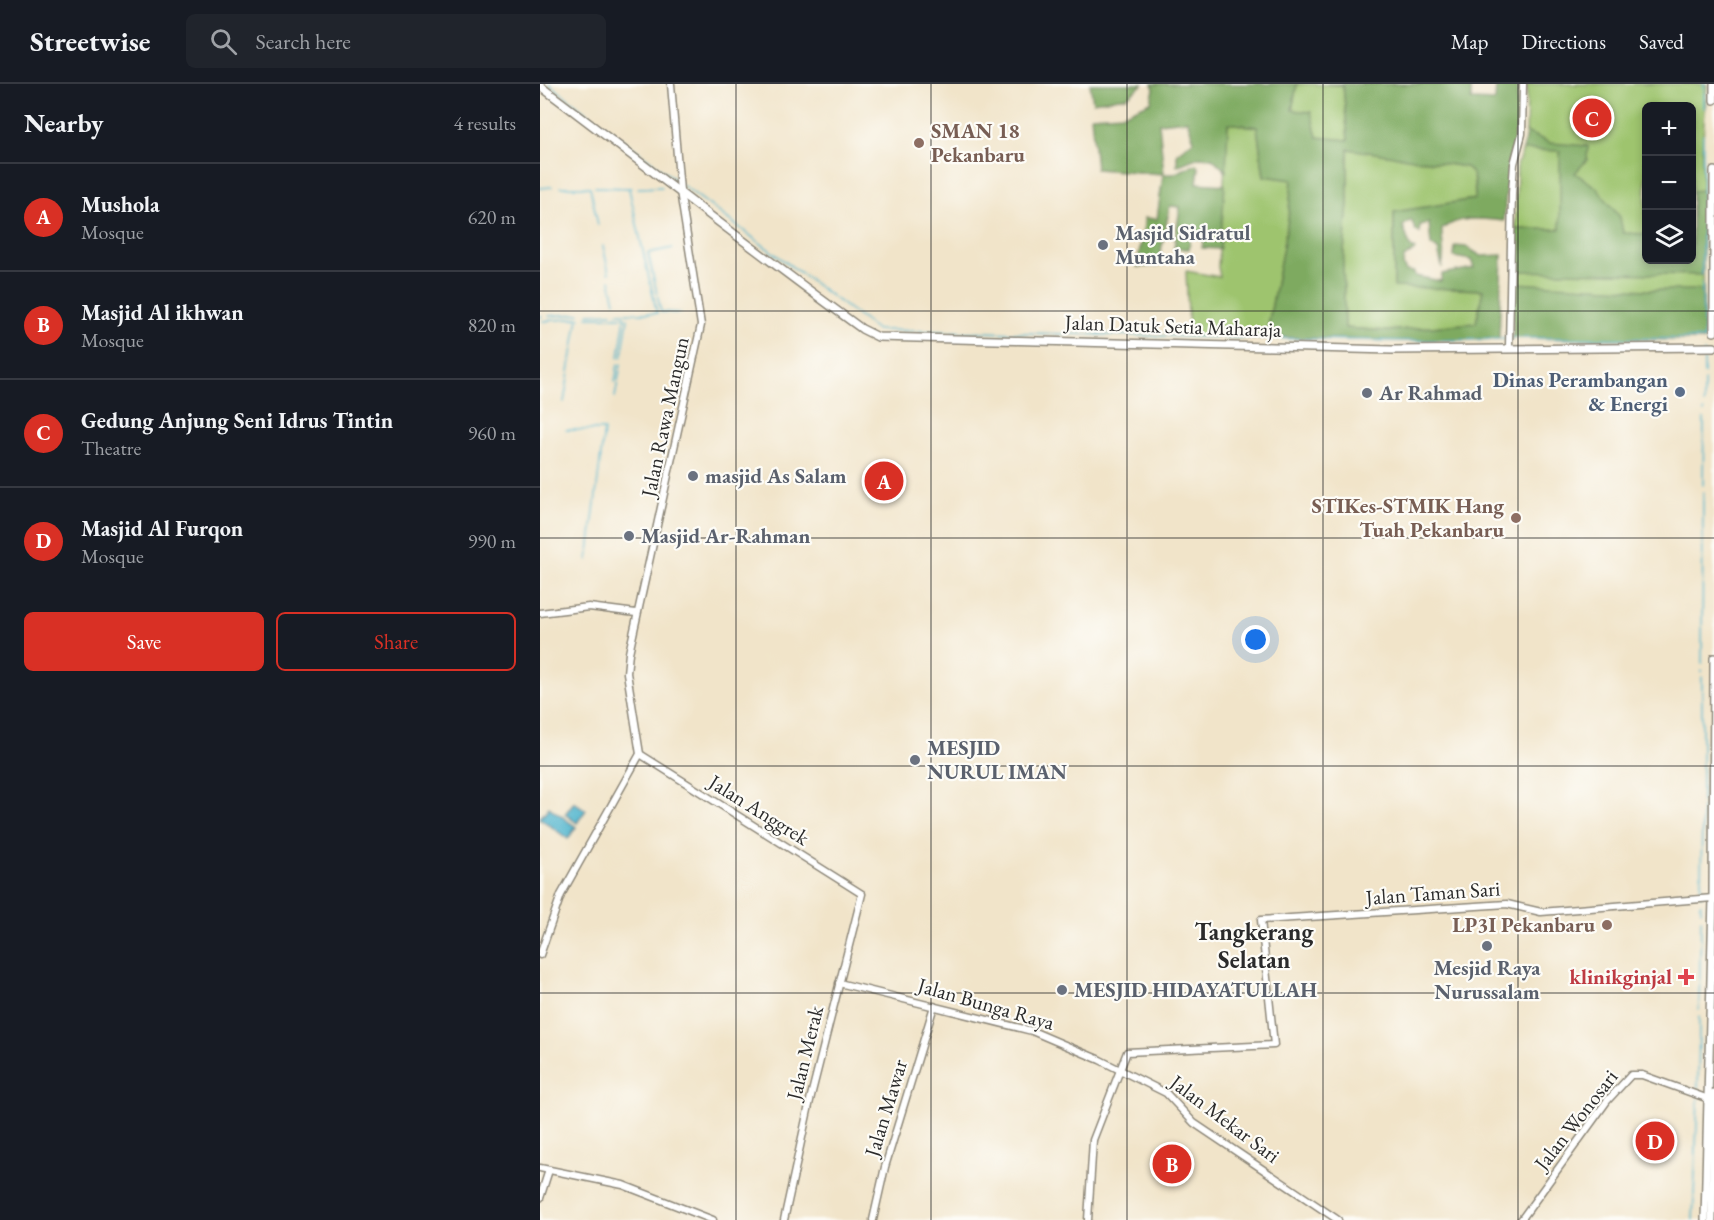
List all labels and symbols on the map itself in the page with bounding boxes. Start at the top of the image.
pin: C [1572,96,1612,141]
place label: SMAN 18 Pekanbaru [931,117,1025,168]
marker: SMAN 18 Pekanbaru [912,136,926,150]
place label: Masjid Sidratul Muntaha [1115,219,1250,270]
marker: Masjid Sidratul Muntaha [1096,238,1110,252]
street label: Jalan Datuk Setia Maharaja [1062,308,1282,343]
street label: Jalan Rawa Mangun [634,334,695,501]
place label: Dinas Perambangan & Energi [1493,366,1668,417]
place label: Ar Rahmad [1378,379,1483,406]
marker: Dinas Perambangan & Energi [1673,385,1687,399]
marker: Ar Rahmad [1360,386,1374,400]
pin: A [864,458,904,504]
place label: masjid As Salam [705,462,846,489]
marker: masjid As Salam [686,469,700,483]
place label: STIKes-STMIK Hang Tuah Pekanbaru [1312,492,1504,543]
marker: STIKes-STMIK Hang Tuah Pekanbaru [1509,511,1523,525]
place label: Masjid Ar-Rahman [641,522,810,549]
marker: Masjid Ar-Rahman [622,529,636,543]
your location [1241,625,1270,654]
place label: MESJID NURUL IMAN [927,734,1067,785]
marker: MESJID NURUL IMAN [908,753,922,767]
street label: Jalan Anggrek [702,767,815,852]
street label: Jalan Taman Sari [1363,874,1501,911]
place label: LP3I Pekanbaru [1452,911,1595,938]
district label: Tangkerang Selatan [1195,916,1314,975]
marker: LP3I Pekanbaru [1600,918,1614,932]
marker: Mesjid Raya Nurussalam [1480,939,1494,953]
place label: Mesjid Raya Nurussalam [1434,954,1541,1005]
place label: klinikginjal [1569,963,1672,990]
marker: klinikginjal [1677,968,1695,986]
street label: Jalan Bunga Raya [913,971,1058,1036]
place label: MESJID HIDAYATULLAH [1074,976,1317,1003]
marker: MESJID HIDAYATULLAH [1055,983,1069,997]
street label: Jalan Merak [779,1002,830,1105]
street label: Jalan Mawar [857,1056,913,1162]
street label: Jalan Wonosari [1527,1064,1623,1177]
street label: Jalan Mekar Sari [1163,1067,1286,1169]
pin: D [1636,1118,1674,1164]
pin: B [1152,1142,1192,1186]

